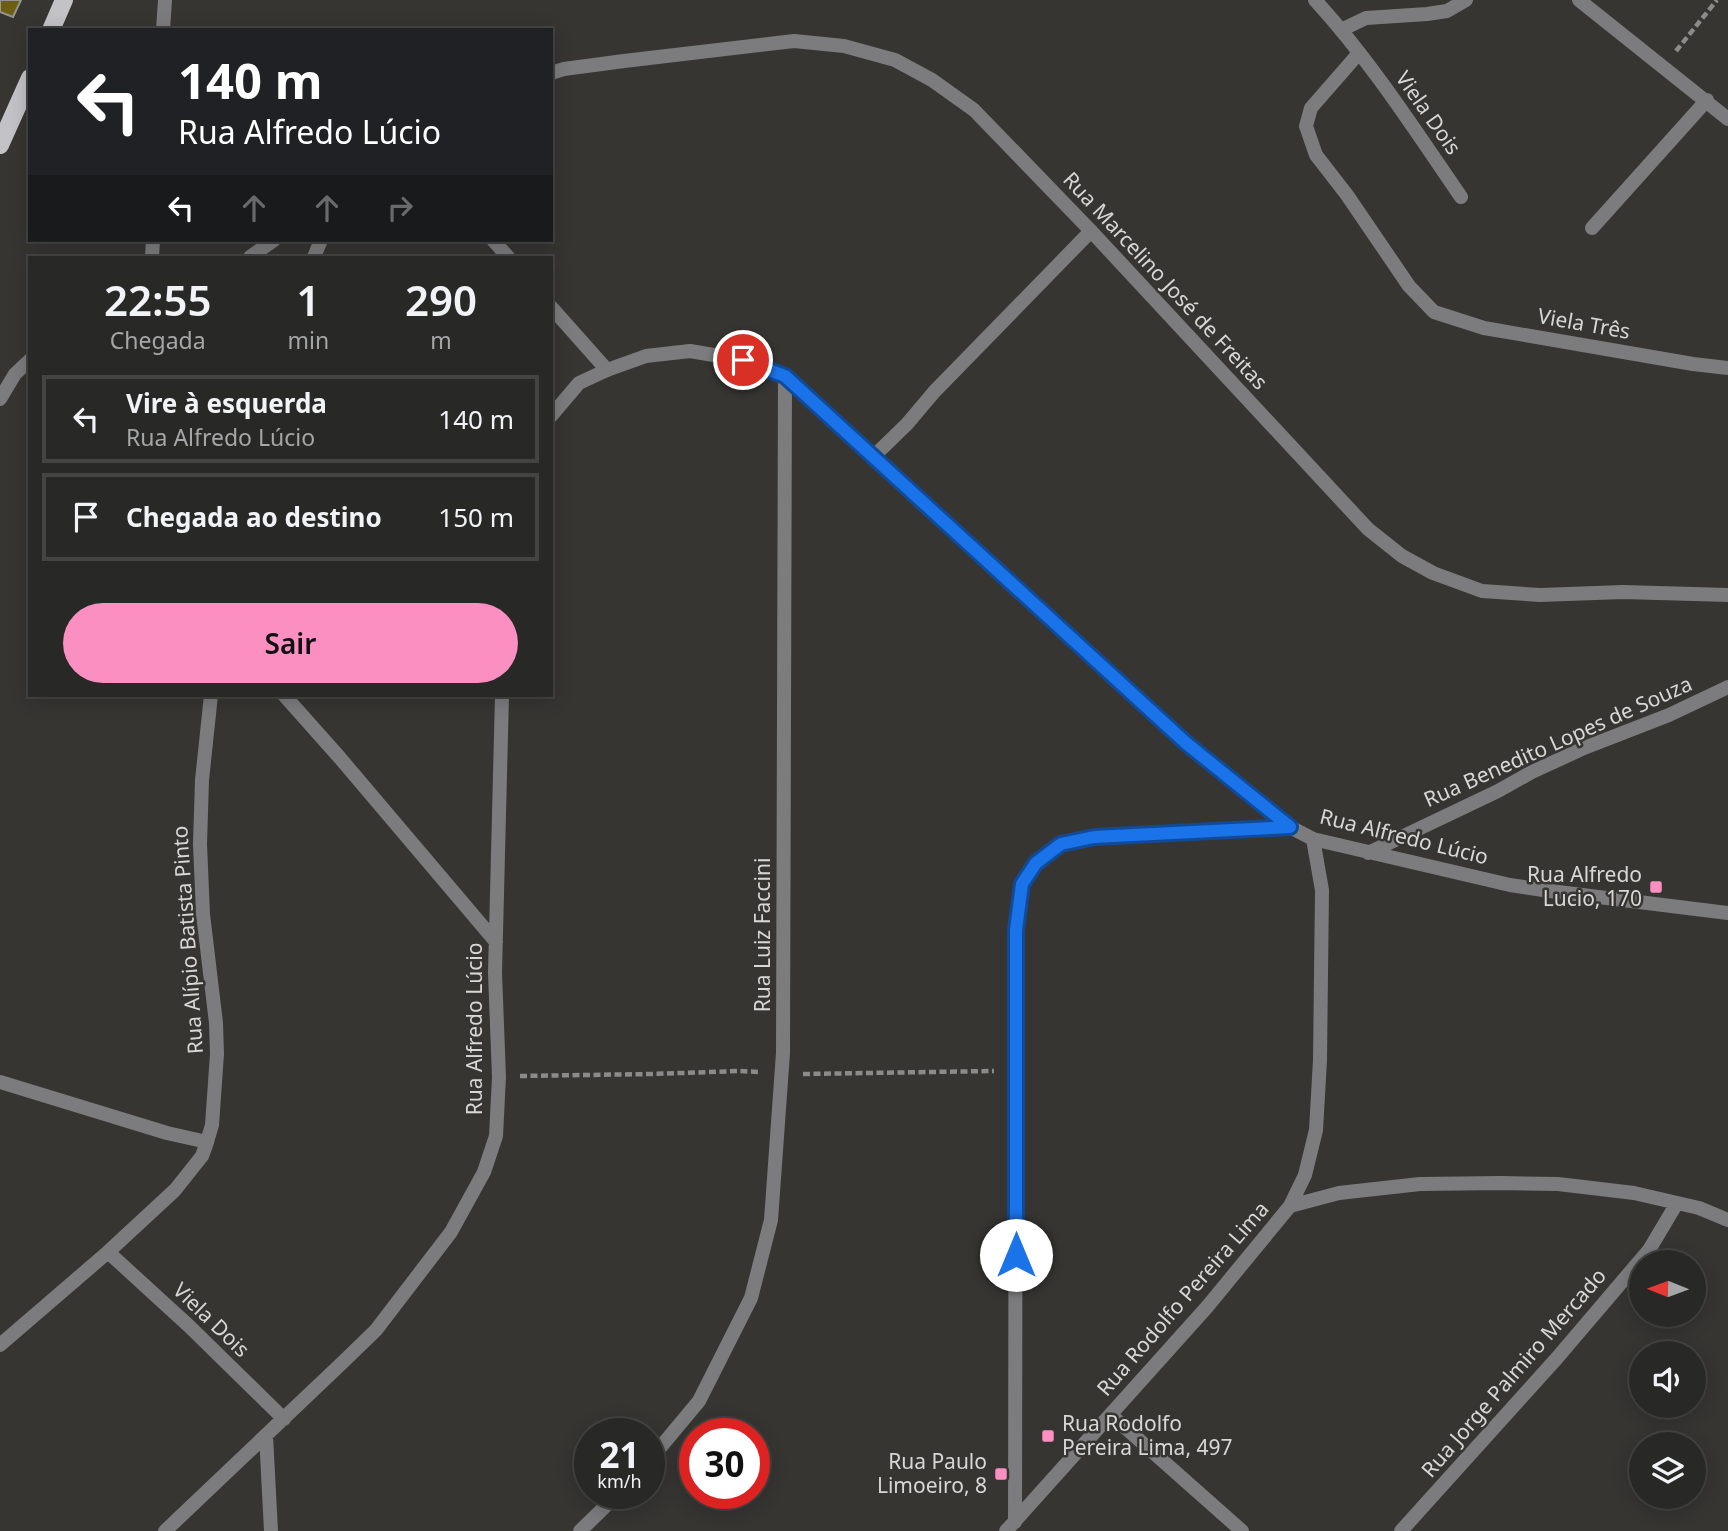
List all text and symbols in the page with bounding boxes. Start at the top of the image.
text: 140 m [178,47,323,113]
icon: left [63,56,154,147]
street label: Viela Dois [1390,65,1468,160]
text: Rua Alfredo Lúcio [178,110,441,153]
street label: Rua Marcelino José de Freitas [1057,165,1274,395]
icon: left [162,189,200,227]
icon: ahead [235,189,273,227]
icon: ahead [308,189,346,227]
icon: right [381,189,419,227]
text: 22:55 [104,271,212,328]
text: 1 [296,271,320,328]
text: 290 [405,271,477,328]
street label: Viela Três [1536,301,1633,345]
text: Chegada [110,324,206,356]
text: min [287,324,329,356]
text: m [430,324,452,356]
pin [713,330,773,390]
icon: arrive [724,341,762,379]
text: Vire à esquerda [126,385,327,421]
icon: left [67,400,105,438]
text: 140 m [438,401,514,437]
text: Rua Alfredo Lúcio [126,421,315,453]
icon: arrive [67,498,105,536]
text: Chegada ao destino [126,499,382,535]
text: 150 m [438,499,514,535]
button: Sair [63,603,518,683]
street label: Rua Benedito Lopes de Souza [1419,669,1696,813]
street label: Rua Alfredo Lúcio [1317,802,1491,871]
street label: Rua Alípio Batista Pinto [165,825,209,1055]
street label: Rua Luiz Faccini [748,858,776,1012]
place label: Rua Alfredo Lucio, 170 [1527,860,1642,912]
marker: Rua Alfredo Lucio, 170 [1648,879,1664,895]
street label: Rua Alfredo Lúcio [460,943,488,1115]
street label: Rua Rodolfo Pereira Lima [1090,1195,1274,1401]
position arrow [979,1218,1053,1292]
north arrow [1629,1250,1706,1326]
map controls [1629,1250,1706,1509]
street label: Rua Jorge Palmiro Mercado [1415,1262,1612,1483]
street label: Viela Dois [167,1276,256,1363]
button: sound [1629,1341,1706,1418]
place label: Rua Rodolfo Pereira Lima, 497 [1062,1409,1233,1461]
speed limit sign: 30 [679,1418,770,1509]
marker: Rua Rodolfo Pereira Lima, 497 [1040,1428,1056,1444]
text: 21 [599,1431,640,1478]
button: layers [1629,1432,1706,1509]
place label: Rua Paulo Limoeiro, 8 [877,1447,987,1499]
marker: Rua Paulo Limoeiro, 8 [993,1466,1009,1482]
text: km/h [597,1469,642,1493]

